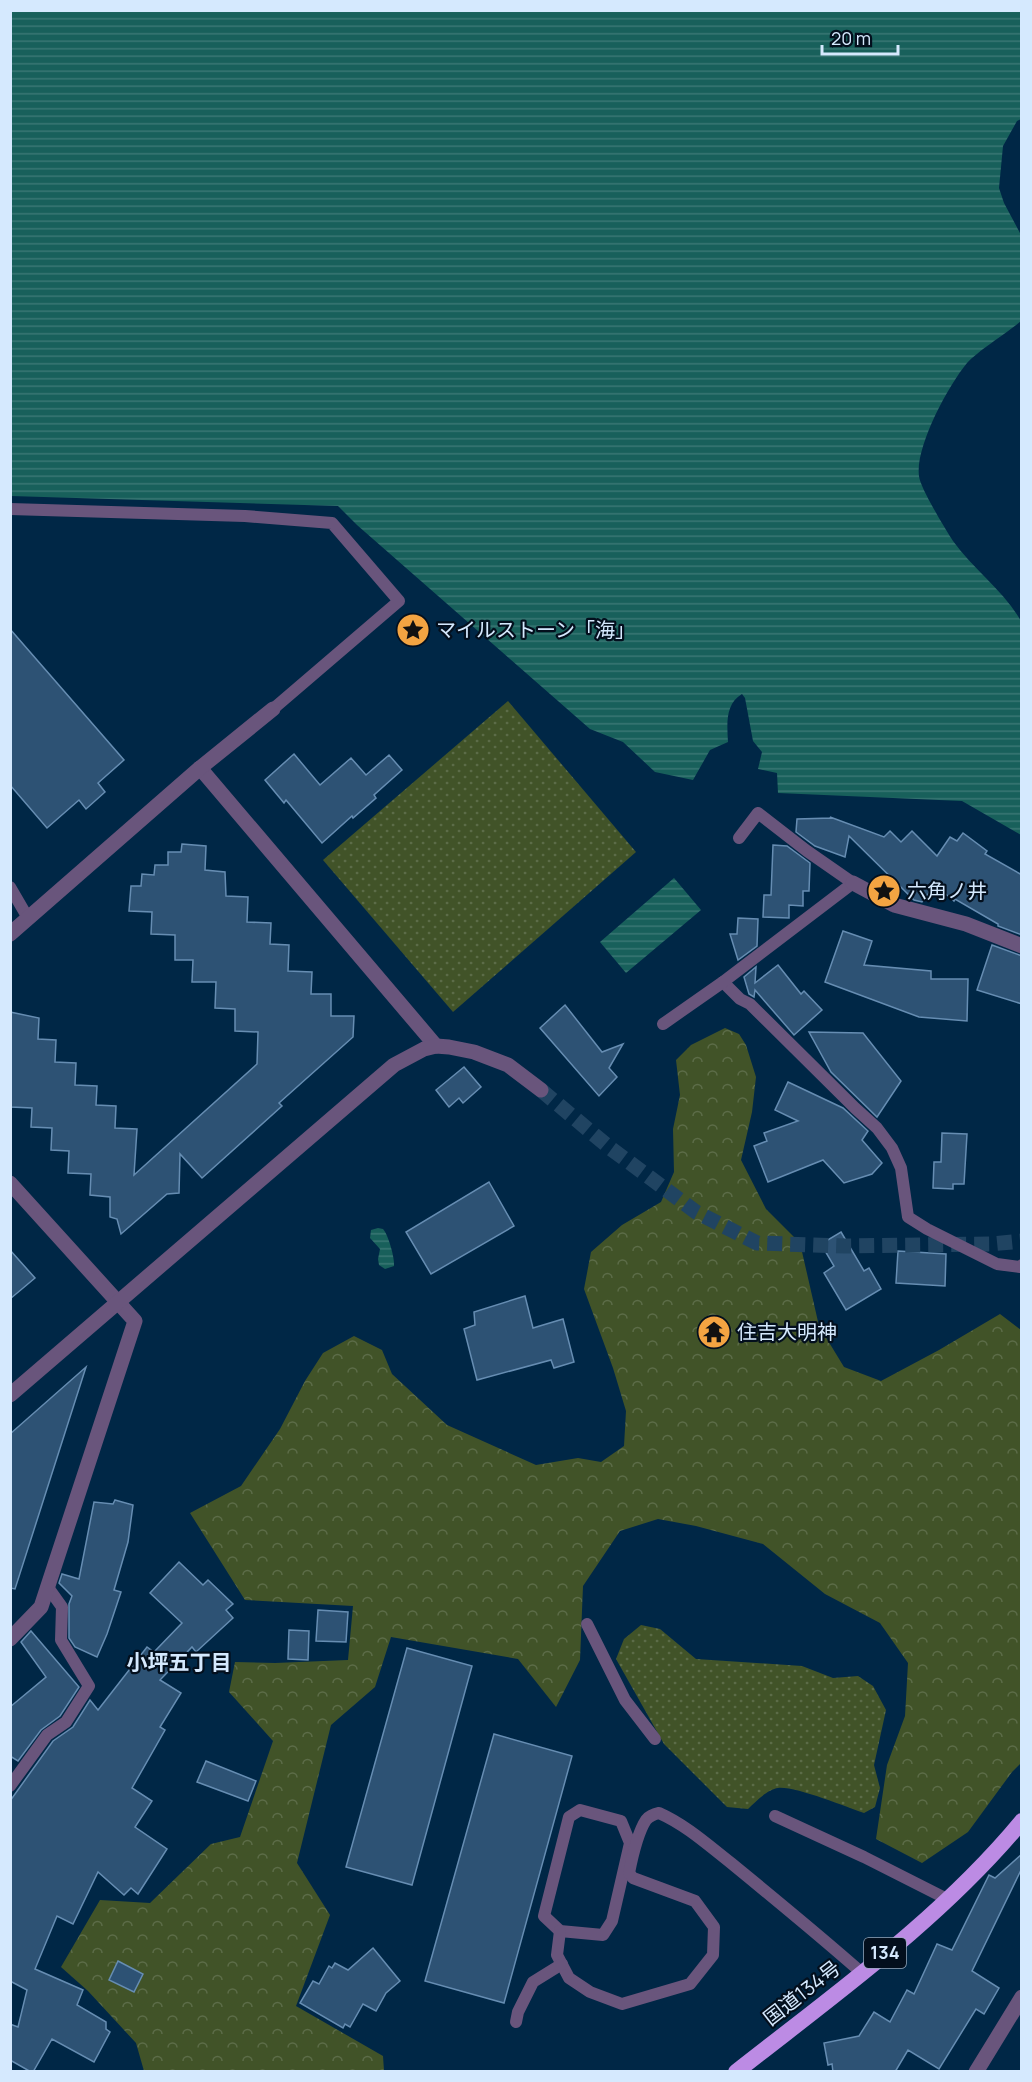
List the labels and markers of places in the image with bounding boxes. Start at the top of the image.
place icon: マイルストーン「海」 [395,612,431,648]
place label: マイルストーン「海」 [436,616,635,643]
place icon: 六角ノ井 [866,873,902,909]
place label: 六角ノ井 [907,877,987,904]
temple icon: 住吉大明神 [696,1314,732,1350]
place label: 住吉大明神 [737,1318,837,1345]

